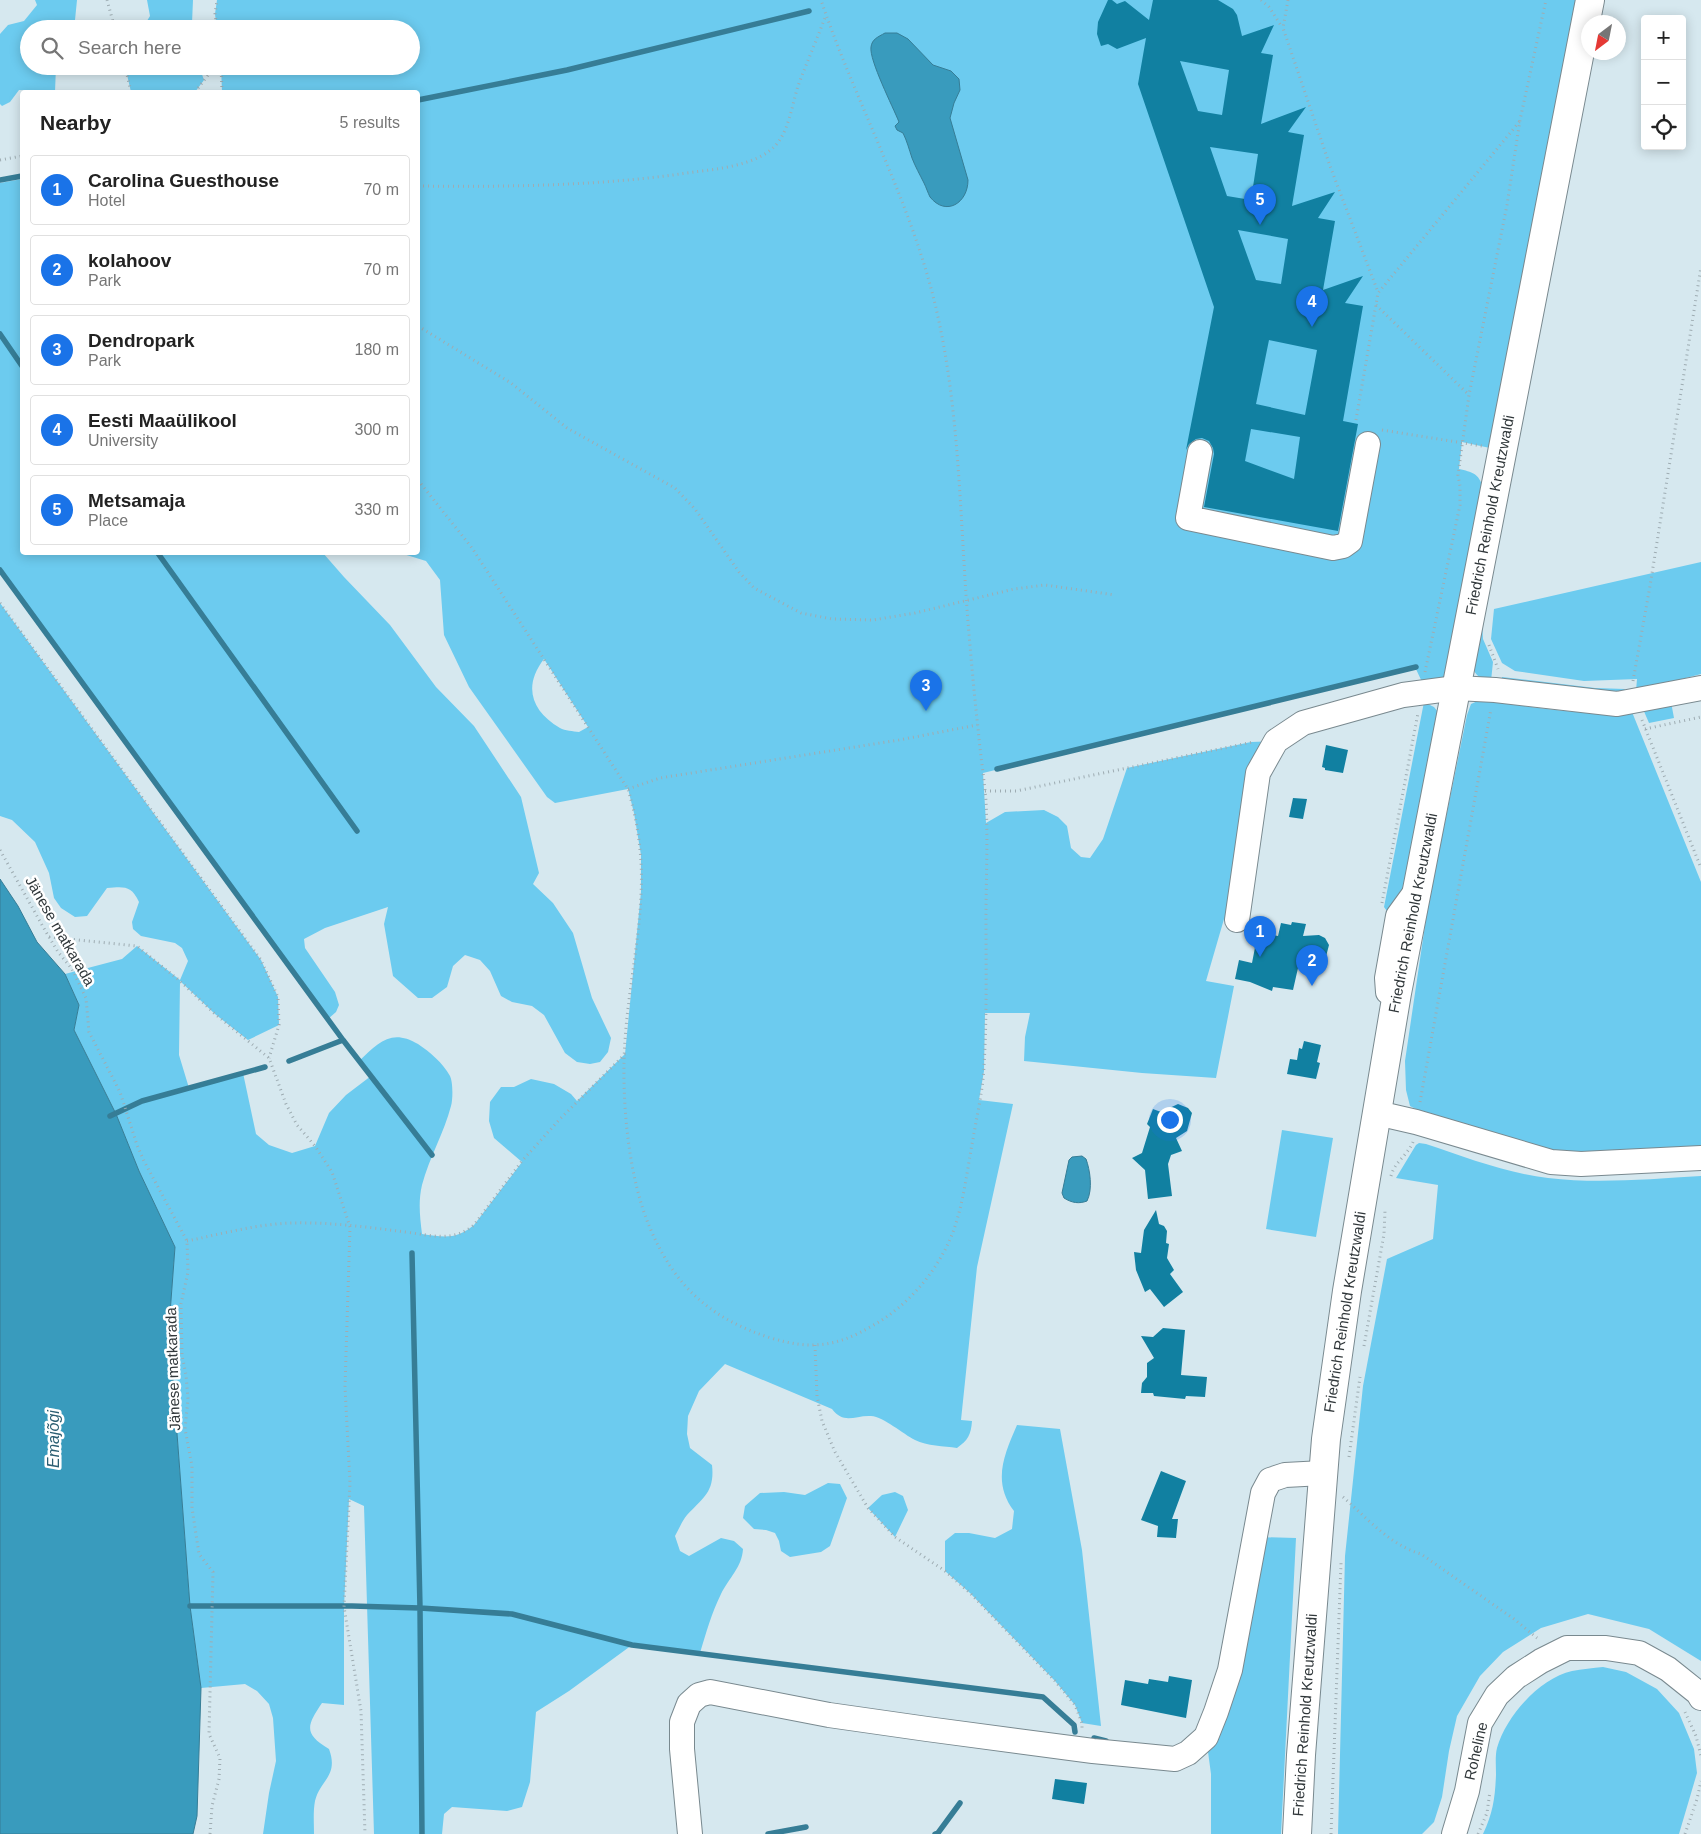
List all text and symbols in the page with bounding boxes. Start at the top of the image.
north arrow [1581,15,1626,60]
map controls [1641,15,1686,150]
button: + [1641,15,1686,60]
search box [20,20,420,75]
icon: search [38,34,66,62]
text: Search here [78,37,182,58]
button: − [1641,60,1686,105]
button: locate [1641,105,1686,150]
text: Nearby [40,111,111,134]
text: 5 results [340,114,400,131]
text: Carolina Guesthouse [88,170,279,191]
text: 1 [53,181,61,198]
text: 70 m [363,181,399,198]
pin: 5 [1244,184,1276,225]
text: Hotel [88,192,125,209]
text: kolahoov [88,250,171,271]
text: 2 [53,261,61,278]
text: 70 m [363,261,399,278]
text: Park [88,272,121,289]
pin: 4 [1296,286,1328,327]
text: Dendropark [88,330,195,351]
text: 3 [53,341,61,358]
text: 180 m [355,341,399,358]
text: Park [88,352,121,369]
text: Eesti Maaülikool [88,410,237,431]
street label: Friedrich Reinhold Kreutzwaldi [1462,413,1517,616]
text: 4 [53,421,61,438]
text: 300 m [355,421,399,438]
text: University [88,432,158,449]
text: Metsamaja [88,490,185,511]
text: 5 [53,501,61,518]
text: 330 m [355,501,399,518]
text: Place [88,512,128,529]
pin: 3 [910,670,942,711]
street label: Friedrich Reinhold Kreutzwaldi [1385,811,1440,1014]
street label: Jänese matkarada [22,873,99,989]
pin: 1 [1244,916,1276,957]
pin: 2 [1296,945,1328,986]
your location [1157,1107,1183,1133]
street label: Friedrich Reinhold Kreutzwaldi [1320,1210,1369,1414]
street label: Jänese matkarada [162,1306,183,1431]
water label: Emajõgi [45,1410,62,1468]
street label: Friedrich Reinhold Kreutzwaldi [1289,1613,1320,1817]
street label: Roheline [1461,1720,1490,1782]

